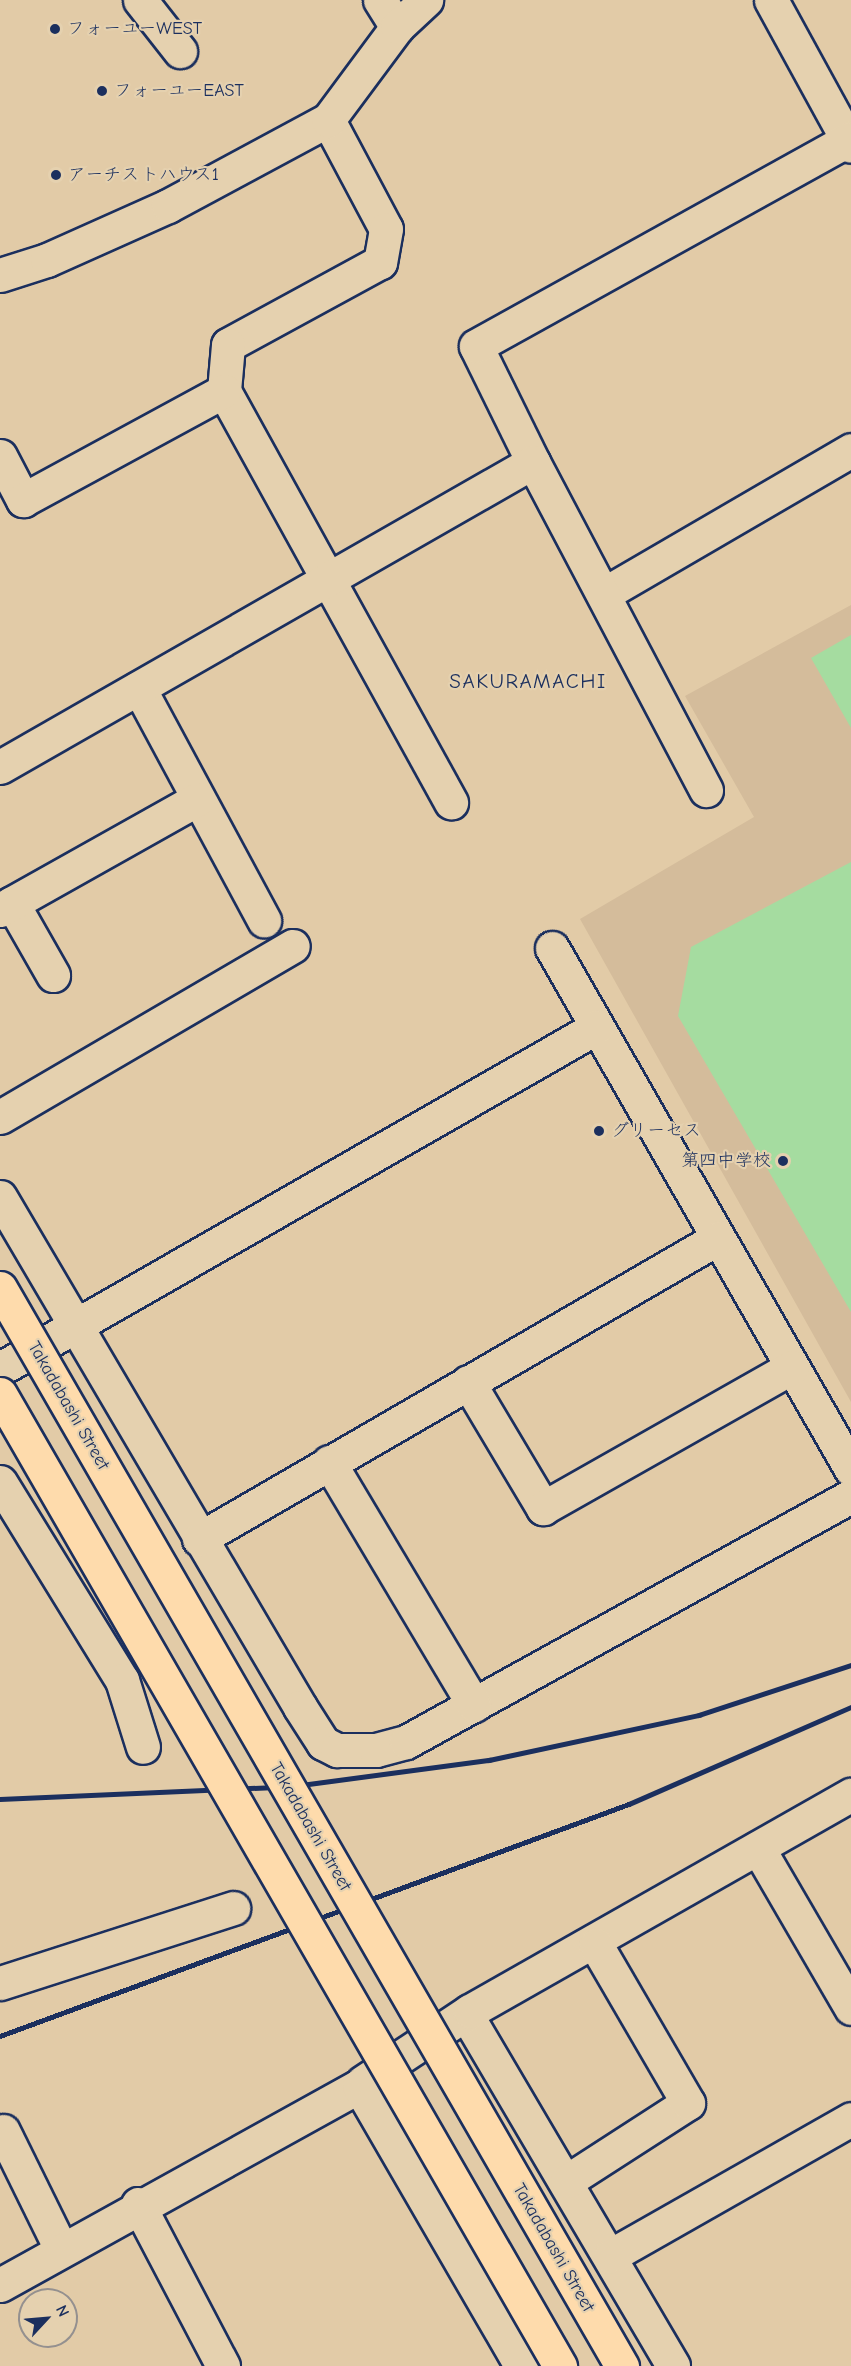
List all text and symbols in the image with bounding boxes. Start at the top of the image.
place label: フォーユーWEST [67,18,202,40]
marker: フォーユーWEST [48,22,62,36]
place label: フォーユーEAST [114,80,244,102]
marker: フォーユーEAST [95,84,109,98]
place label: アーチストハウス1 [68,164,218,186]
marker: アーチストハウス1 [49,168,63,182]
district label: SAKURAMACHI [449,668,607,694]
place label: グリーセス [611,1120,701,1142]
marker: グリーセス [592,1124,606,1138]
place label: 第四中学校 [681,1150,771,1172]
marker: 第四中学校 [776,1154,790,1168]
street label: Takadabashi Street [22,1338,114,1474]
street label: Takadabashi Street [264,1759,356,1895]
street label: Takadabashi Street [507,2180,599,2316]
north arrow [18,2288,78,2348]
text: N [52,2302,73,2320]

